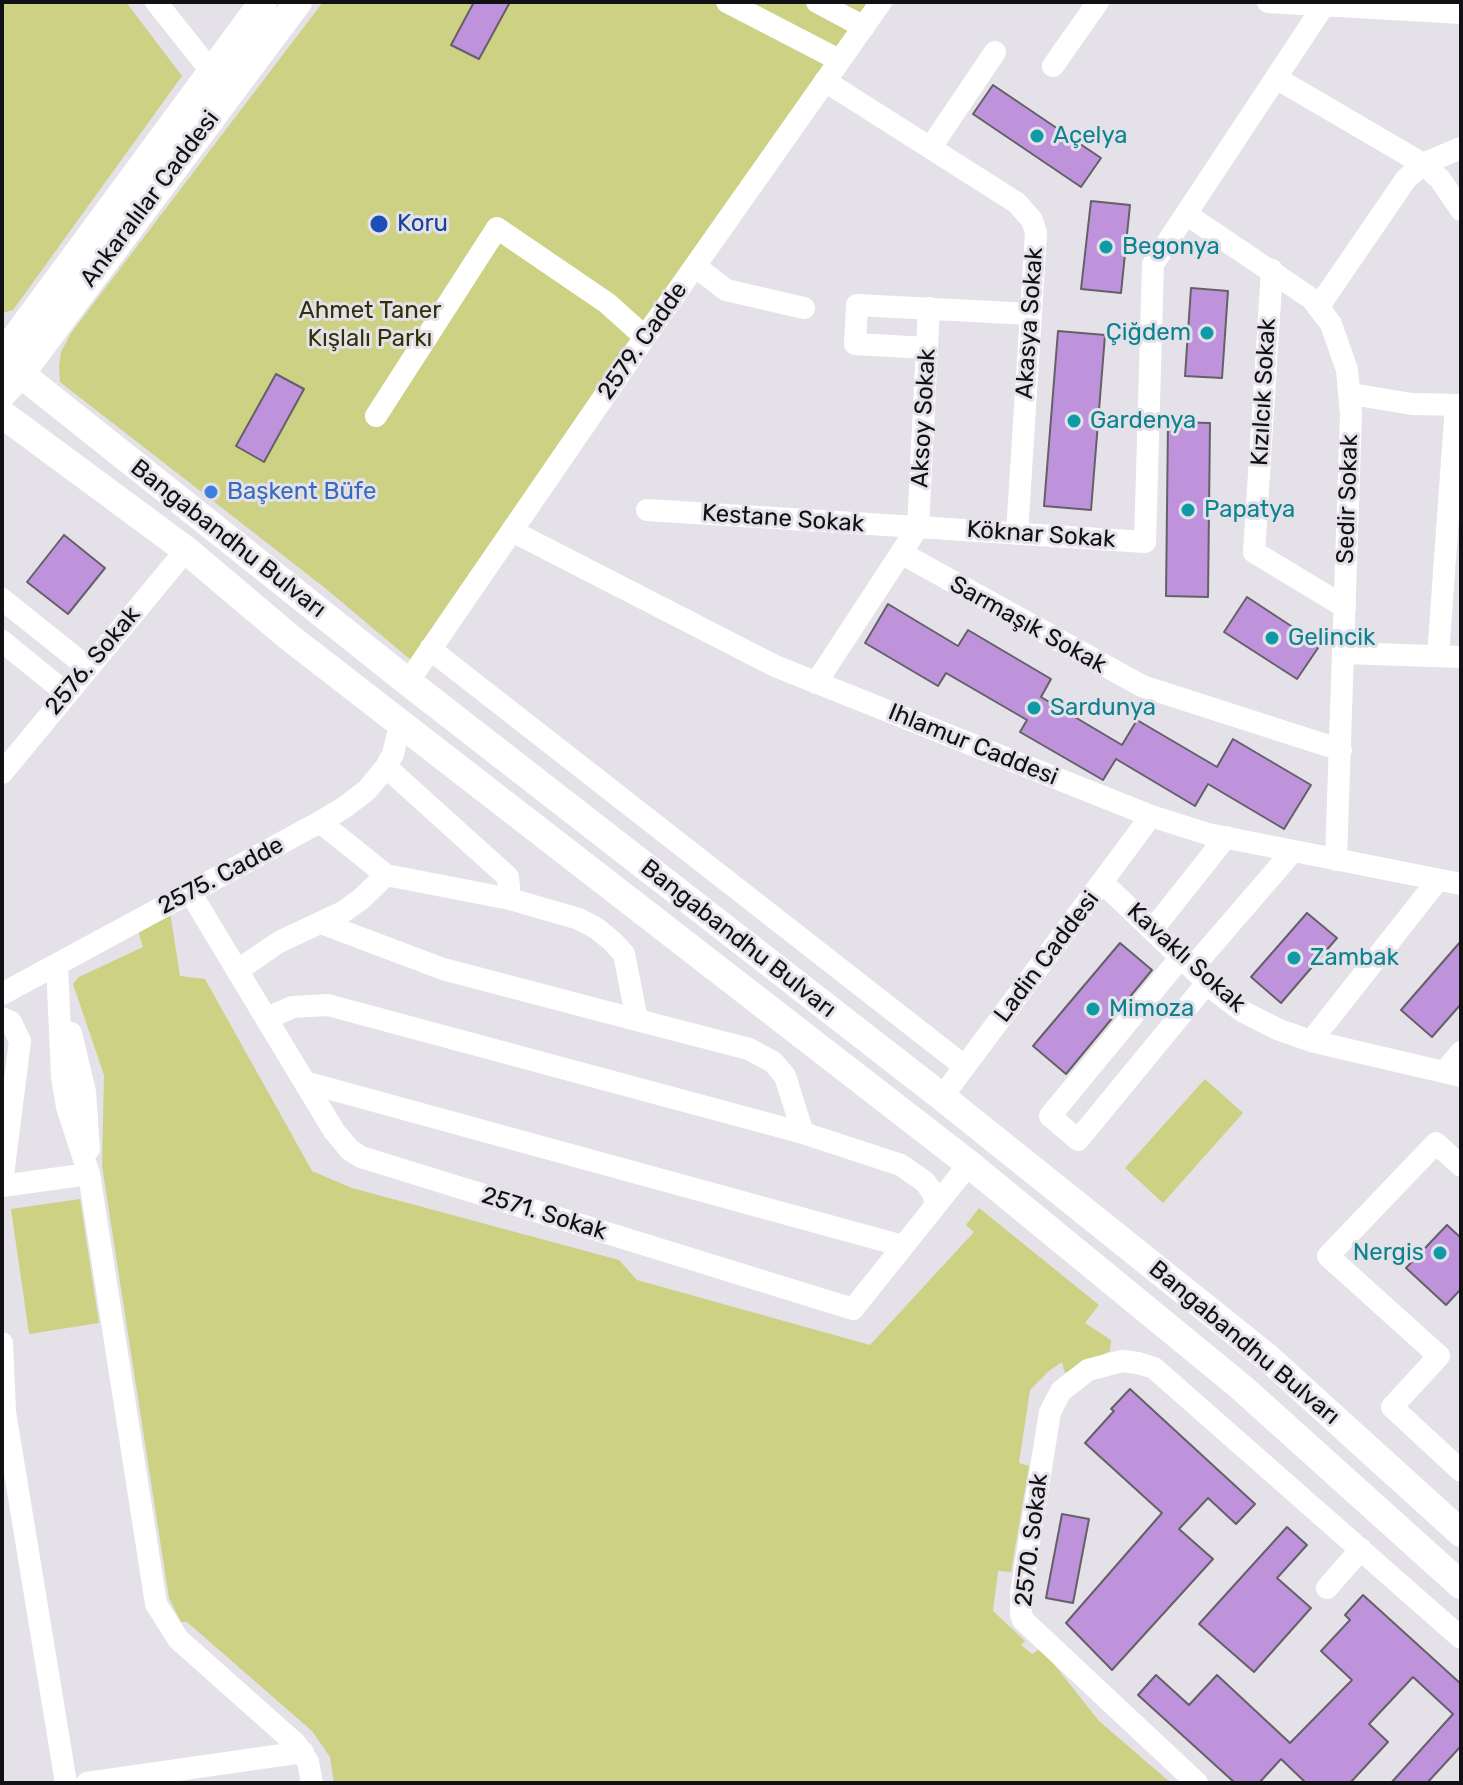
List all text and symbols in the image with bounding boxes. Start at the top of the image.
street label: Ankaralılar Caddesi [74,105,226,293]
place label: Açelya [1053,122,1127,150]
marker: Açelya [1028,127,1046,145]
place label: Koru [397,210,448,238]
marker: Koru [368,213,390,235]
place label: Begonya [1122,233,1220,261]
marker: Begonya [1097,238,1115,256]
street label: Akasya Sokak [1010,246,1050,400]
street label: 2579. Cadde [592,277,694,405]
park label: Ahmet Taner Kışlalı Parkı [299,297,441,353]
street label: Kızılcık Sokak [1246,317,1282,467]
place label: Çiğdem [1106,319,1191,347]
marker: Çiğdem [1198,324,1216,342]
street label: Aksoy Sokak [906,348,942,488]
place label: Gardenya [1090,407,1196,435]
marker: Gardenya [1065,412,1083,430]
street label: Sedir Sokak [1331,434,1365,564]
street label: Bangabandhu Bulvarı [125,454,331,624]
place label: Başkent Büfe [227,478,376,506]
marker: Başkent Büfe [202,483,220,501]
place label: Papatya [1204,496,1295,524]
street label: Kestane Sokak [701,499,865,539]
marker: Papatya [1179,501,1197,519]
street label: Köknar Sokak [966,515,1116,555]
street label: Sarmaşık Sokak [945,570,1111,680]
street label: 2576. Sokak [39,601,147,721]
place label: Gelincik [1288,624,1375,652]
marker: Gelincik [1263,629,1281,647]
place label: Sardunya [1050,694,1156,722]
street label: Ihlamur Caddesi [884,698,1062,792]
marker: Sardunya [1025,699,1043,717]
street label: 2575. Cadde [153,831,289,921]
street label: Bangabandhu Bulvarı [635,854,841,1024]
street label: Ladin Caddesi [988,886,1106,1028]
street label: Kavaklı Sokak [1121,897,1251,1019]
place label: Zambak [1310,944,1399,972]
marker: Zambak [1285,949,1303,967]
place label: Mimoza [1109,995,1194,1023]
marker: Mimoza [1084,1000,1102,1018]
street label: 2571. Sokak [478,1181,610,1247]
place label: Nergis [1353,1239,1424,1267]
marker: Nergis [1431,1244,1449,1262]
street label: Bangabandhu Bulvarı [1143,1255,1345,1431]
street label: 2570. Sokak [1010,1472,1054,1608]

